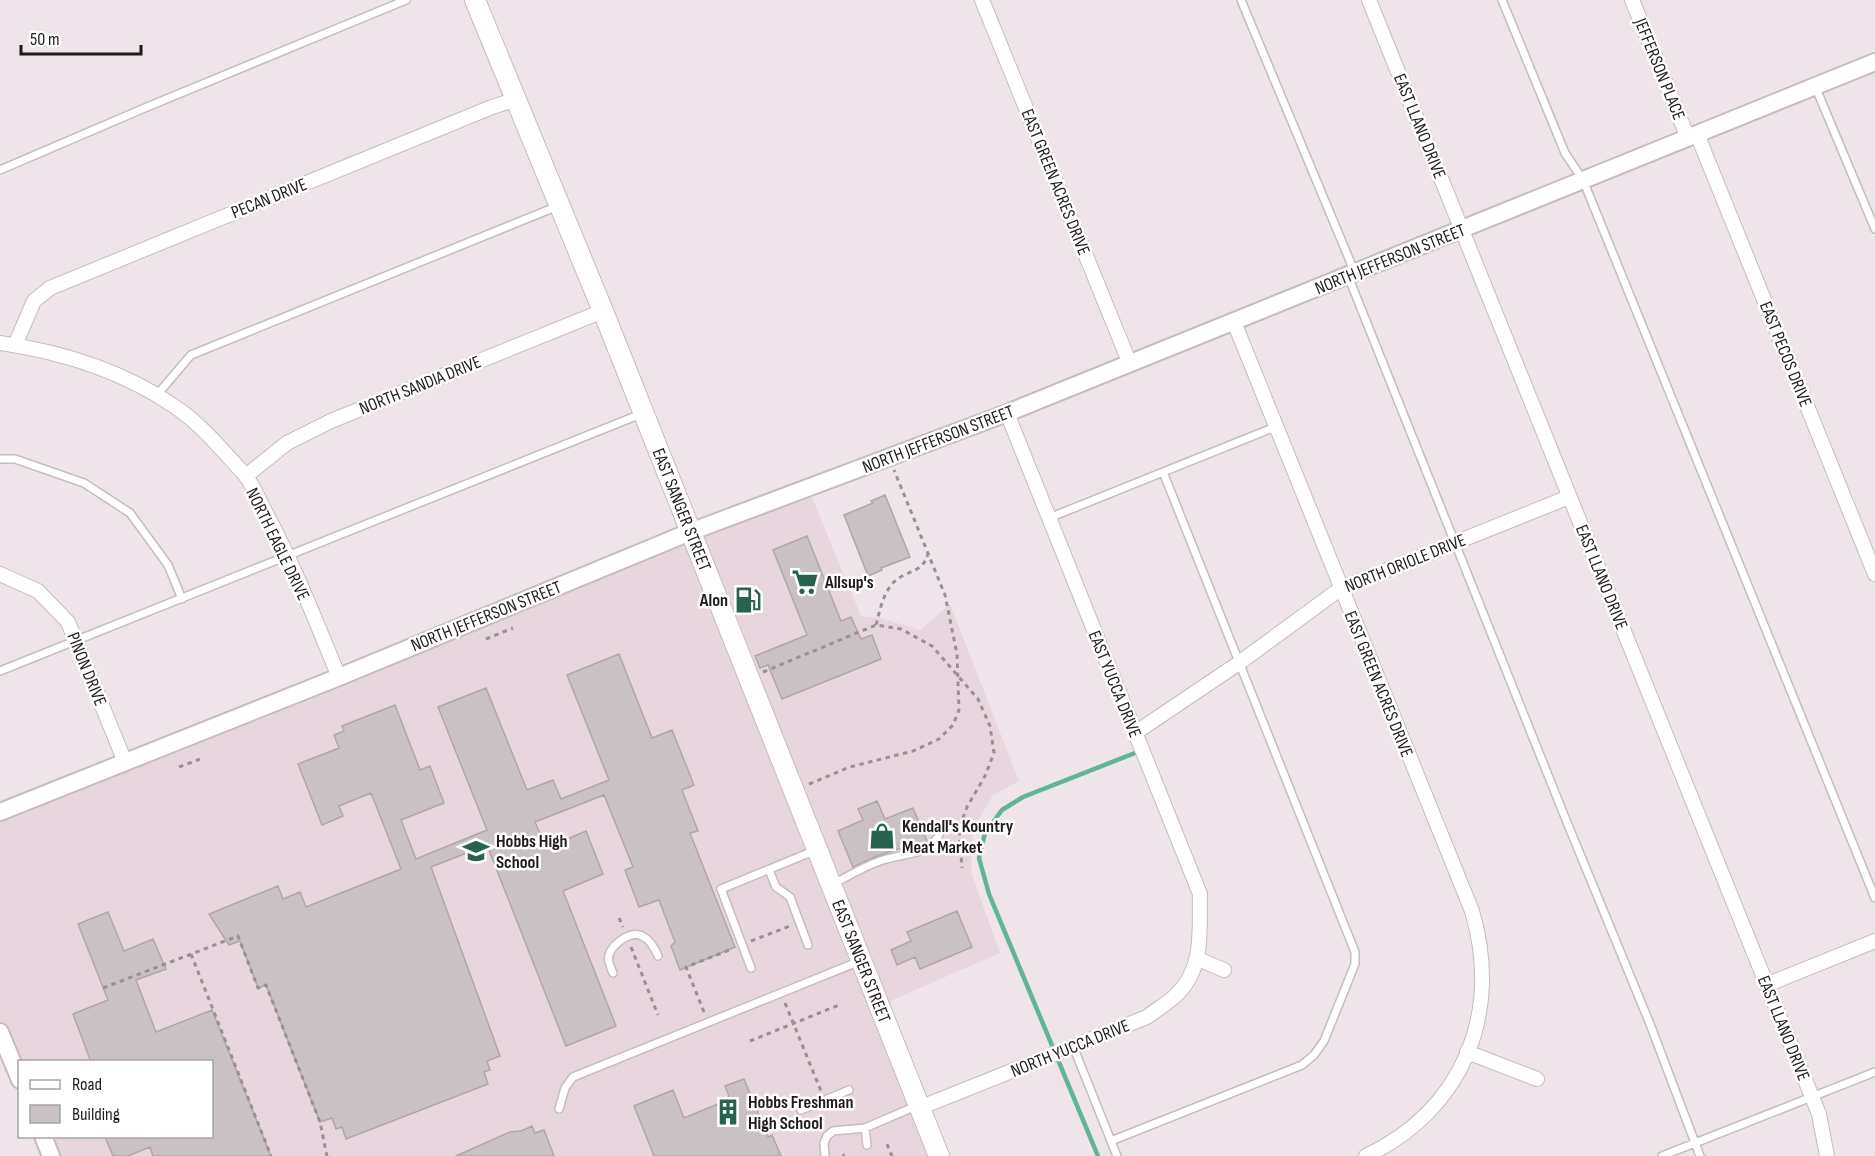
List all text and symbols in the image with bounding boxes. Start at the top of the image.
street label: JEFFERSON PLACE [1629,14,1689,123]
scale bar [21,18,141,56]
text: 50 m [30,29,60,50]
street label: EAST LLANO DRIVE [1389,71,1450,182]
street label: EAST GREEN ACRES DRIVE [1017,106,1094,258]
street label: PECAN DRIVE [228,174,310,223]
street label: NORTH JEFFERSON STREET [1312,220,1468,299]
street label: EAST PECOS DRIVE [1755,298,1816,410]
street label: NORTH SANDIA DRIVE [356,351,484,419]
street label: NORTH JEFFERSON STREET [860,401,1017,478]
street label: EAST SANGER STREET [648,445,715,574]
street label: NORTH EAGLE DRIVE [241,485,314,604]
street label: EAST LLANO DRIVE [1571,522,1632,633]
street label: NORTH ORIOLE DRIVE [1342,530,1469,597]
supermarket icon: Allsup's [790,567,820,597]
place label: Allsup's [824,572,874,593]
street label: NORTH JEFFERSON STREET [408,577,564,656]
fuel station icon: Alon [733,585,763,615]
place label: Alon [699,590,728,611]
street label: EAST GREEN ACRES DRIVE [1340,608,1417,760]
street label: EAST YUCCA DRIVE [1084,628,1146,741]
street label: PINON DRIVE [62,629,111,709]
place label: Kendall's Kountry Meat Market [902,816,1014,858]
shop icon: Kendall's Kountry Meat Market [867,821,897,851]
place label: Hobbs High School [496,831,568,873]
school or university icon: Hobbs High School [461,836,491,866]
street label: EAST SANGER STREET [827,897,895,1026]
street label: EAST LLANO DRIVE [1753,973,1814,1084]
street label: NORTH YUCCA DRIVE [1008,1015,1133,1082]
legend [18,1060,213,1138]
text: Road [72,1074,102,1095]
place label: Hobbs Freshman High School [748,1092,853,1134]
building icon: Hobbs Freshman High School [713,1097,743,1127]
text: Building [72,1104,120,1125]

